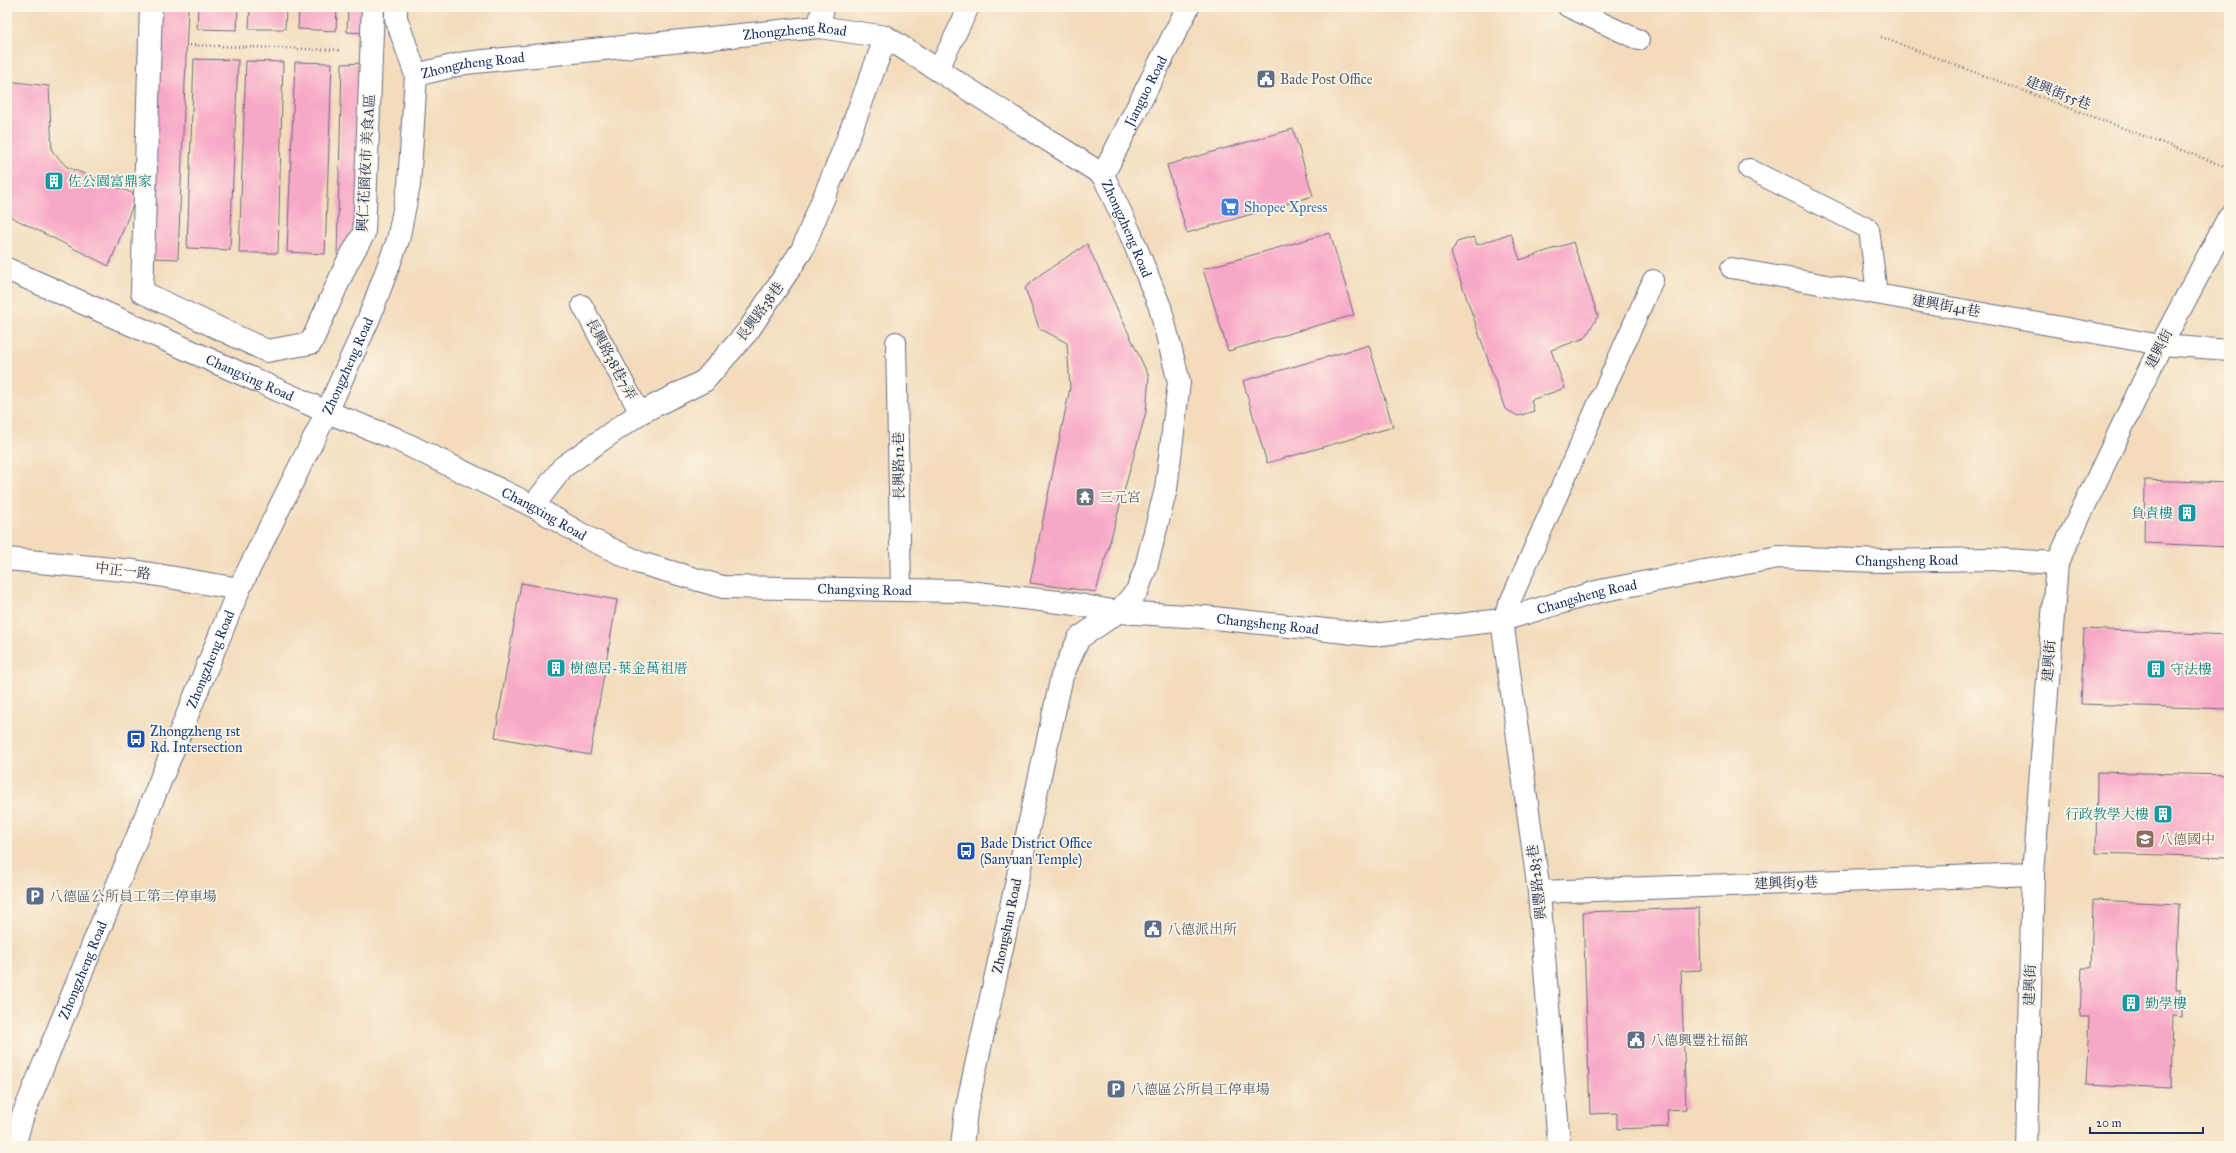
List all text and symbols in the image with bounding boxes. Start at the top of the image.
street label: Zhongzheng Road [742,18,848,43]
street label: Zhongzheng Road [419,48,525,82]
street label: Jianguo Road [1120,53,1170,132]
public building icon: Bade Post Office [1255,68,1277,90]
place label: Bade Post Office [1280,71,1373,88]
street label: 建興街55巷 [2023,73,2093,113]
street label: 興仁花園夜市 美食A區 [354,93,378,233]
building icon: 佐公園富鼎家 [43,170,65,192]
place label: 佐公園富鼎家 [68,173,152,190]
street label: Zhongzheng Road [1098,177,1156,280]
supermarket icon: Shopee Xpress [1219,196,1241,218]
place label: Shopee Xpress [1244,199,1327,216]
street label: 長興路38巷 [733,279,787,345]
street label: 建興街41巷 [1910,292,1982,320]
street label: Zhongzheng Road [318,315,377,417]
street label: 長興路38巷7弄 [582,315,640,403]
street label: 建興街 [2142,326,2176,372]
street label: Changxing Road [203,350,297,405]
street label: 長興路12巷 [890,432,908,500]
street label: Changxing Road [499,483,590,544]
temple icon: 三元宮 [1074,486,1096,508]
place label: 三元宮 [1099,489,1141,506]
building icon: 負責樓 [2176,502,2198,524]
place label: 負責樓 [2131,505,2173,522]
street label: Changsheng Road [1855,551,1958,570]
street label: 中正一路 [94,559,152,583]
street label: Changsheng Road [1535,576,1638,618]
street label: Changxing Road [817,580,912,599]
street label: Zhongzheng Road [182,608,238,711]
street label: Changsheng Road [1216,610,1320,638]
street label: 建興街 [2039,639,2059,683]
building icon: 樹德居-葉金萬祖厝 [545,657,567,679]
building icon: 守法樓 [2145,658,2167,680]
place label: 樹德居-葉金萬祖厝 [570,660,688,677]
place label: 守法樓 [2170,661,2212,678]
place label: Zhongzheng 1st Rd. Intersection [150,723,243,756]
bus stop icon: Zhongzheng 1st Rd. Intersection [125,728,147,750]
building icon: 行政教學大樓 [2152,803,2174,825]
place label: 行政教學大樓 [2065,806,2149,823]
school or university icon: 八德國中 [2134,828,2156,850]
place label: 八德國中 [2159,831,2215,848]
place label: Bade District Office (Sanyuan Temple) [980,835,1093,869]
bus stop icon: Bade District Office (Sanyuan Temple) [955,840,977,862]
street label: 興豐路283巷 [1524,843,1550,921]
street label: 建興街9巷 [1754,873,1818,893]
street label: Zhongshan Road [989,877,1025,975]
parking icon: 八德區公所員工第二停車場 [24,885,46,907]
place label: 八德區公所員工第二停車場 [49,888,217,905]
street label: Zhongzheng Road [55,918,110,1022]
public building icon: 八德派出所 [1142,918,1164,940]
place label: 八德派出所 [1167,921,1237,938]
street label: 建興街 [2021,964,2039,1006]
building icon: 勤學樓 [2120,992,2142,1014]
place label: 勤學樓 [2145,995,2187,1012]
public building icon: 八德興豐社福館 [1625,1029,1647,1051]
place label: 八德興豐社福館 [1650,1032,1748,1049]
parking icon: 八德區公所員工停車場 [1105,1078,1127,1100]
place label: 八德區公所員工停車場 [1130,1081,1270,1098]
scale bar [2090,1109,2203,1135]
text: 20 m [2096,1116,2122,1130]

